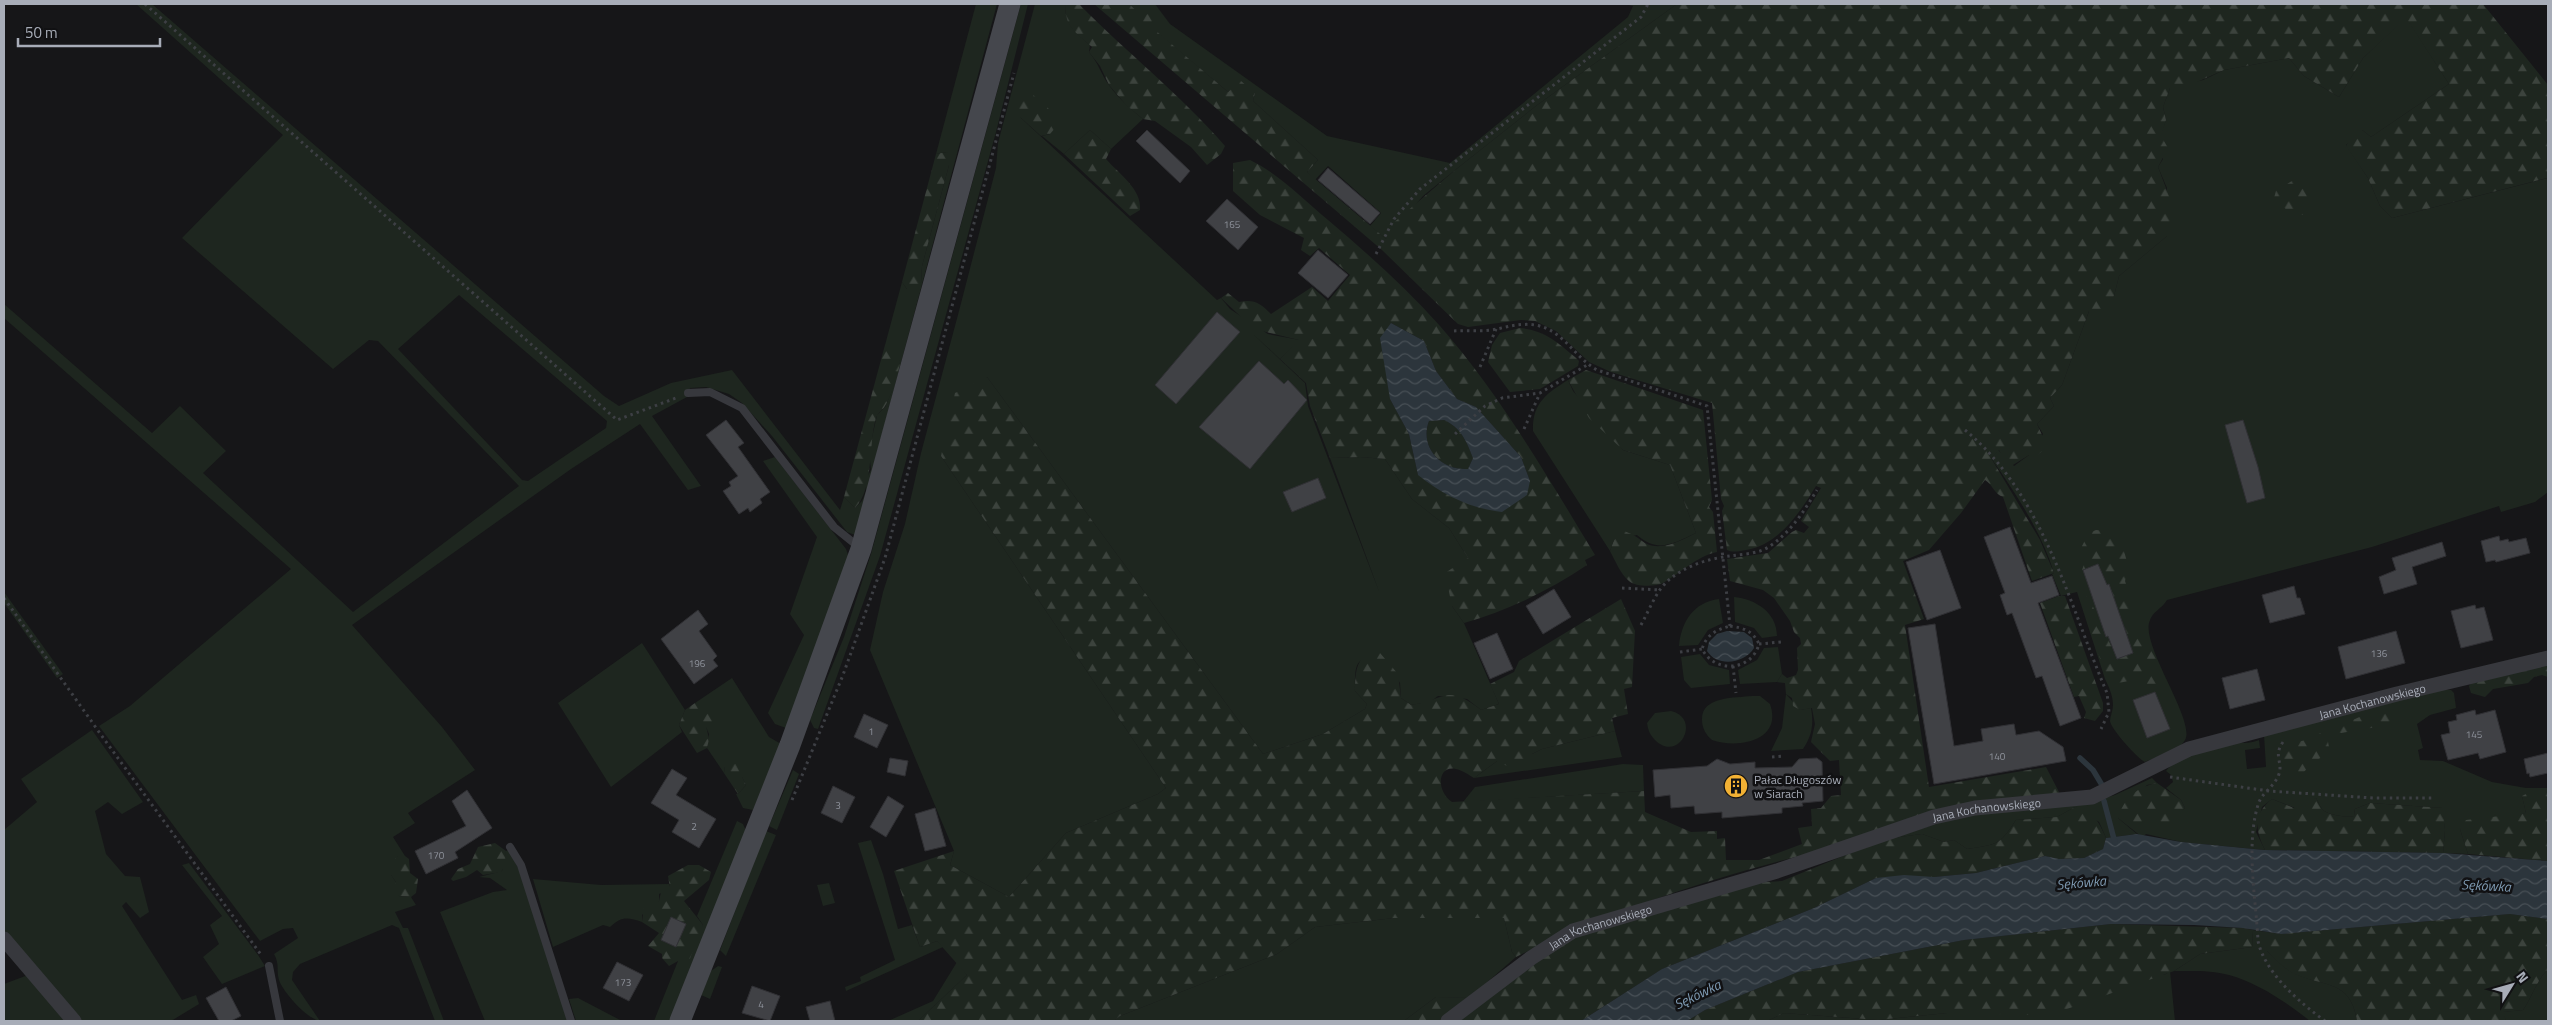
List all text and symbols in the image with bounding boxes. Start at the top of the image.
scale bar [18,15,160,47]
text: 50 m [25,21,58,44]
house number: 165 [1224,217,1241,232]
house number: 136 [2371,646,2388,661]
house number: 196 [689,656,706,671]
street label: Jana Kochanowskiego [2317,678,2428,724]
house number: 1 [868,724,874,739]
house number: 145 [2466,727,2483,742]
house number: 140 [1989,749,2006,764]
place label: Pałac Długoszów w Siarach [1754,770,1841,803]
building icon: Pałac Długoszów w Siarach [1723,773,1749,799]
street label: Jana Kochanowskiego [1930,792,2042,827]
house number: 3 [835,798,841,813]
house number: 2 [691,819,697,834]
house number: 170 [428,848,445,863]
water label: Sękówka [2055,869,2108,895]
water label: Sękówka [2461,873,2512,897]
street label: Jana Kochanowskiego [1544,899,1654,954]
north arrow [2487,960,2537,1010]
text: N [2511,967,2534,987]
water label: Sękówka [1670,973,1725,1014]
house number: 173 [615,975,631,990]
house number: 4 [758,997,764,1012]

